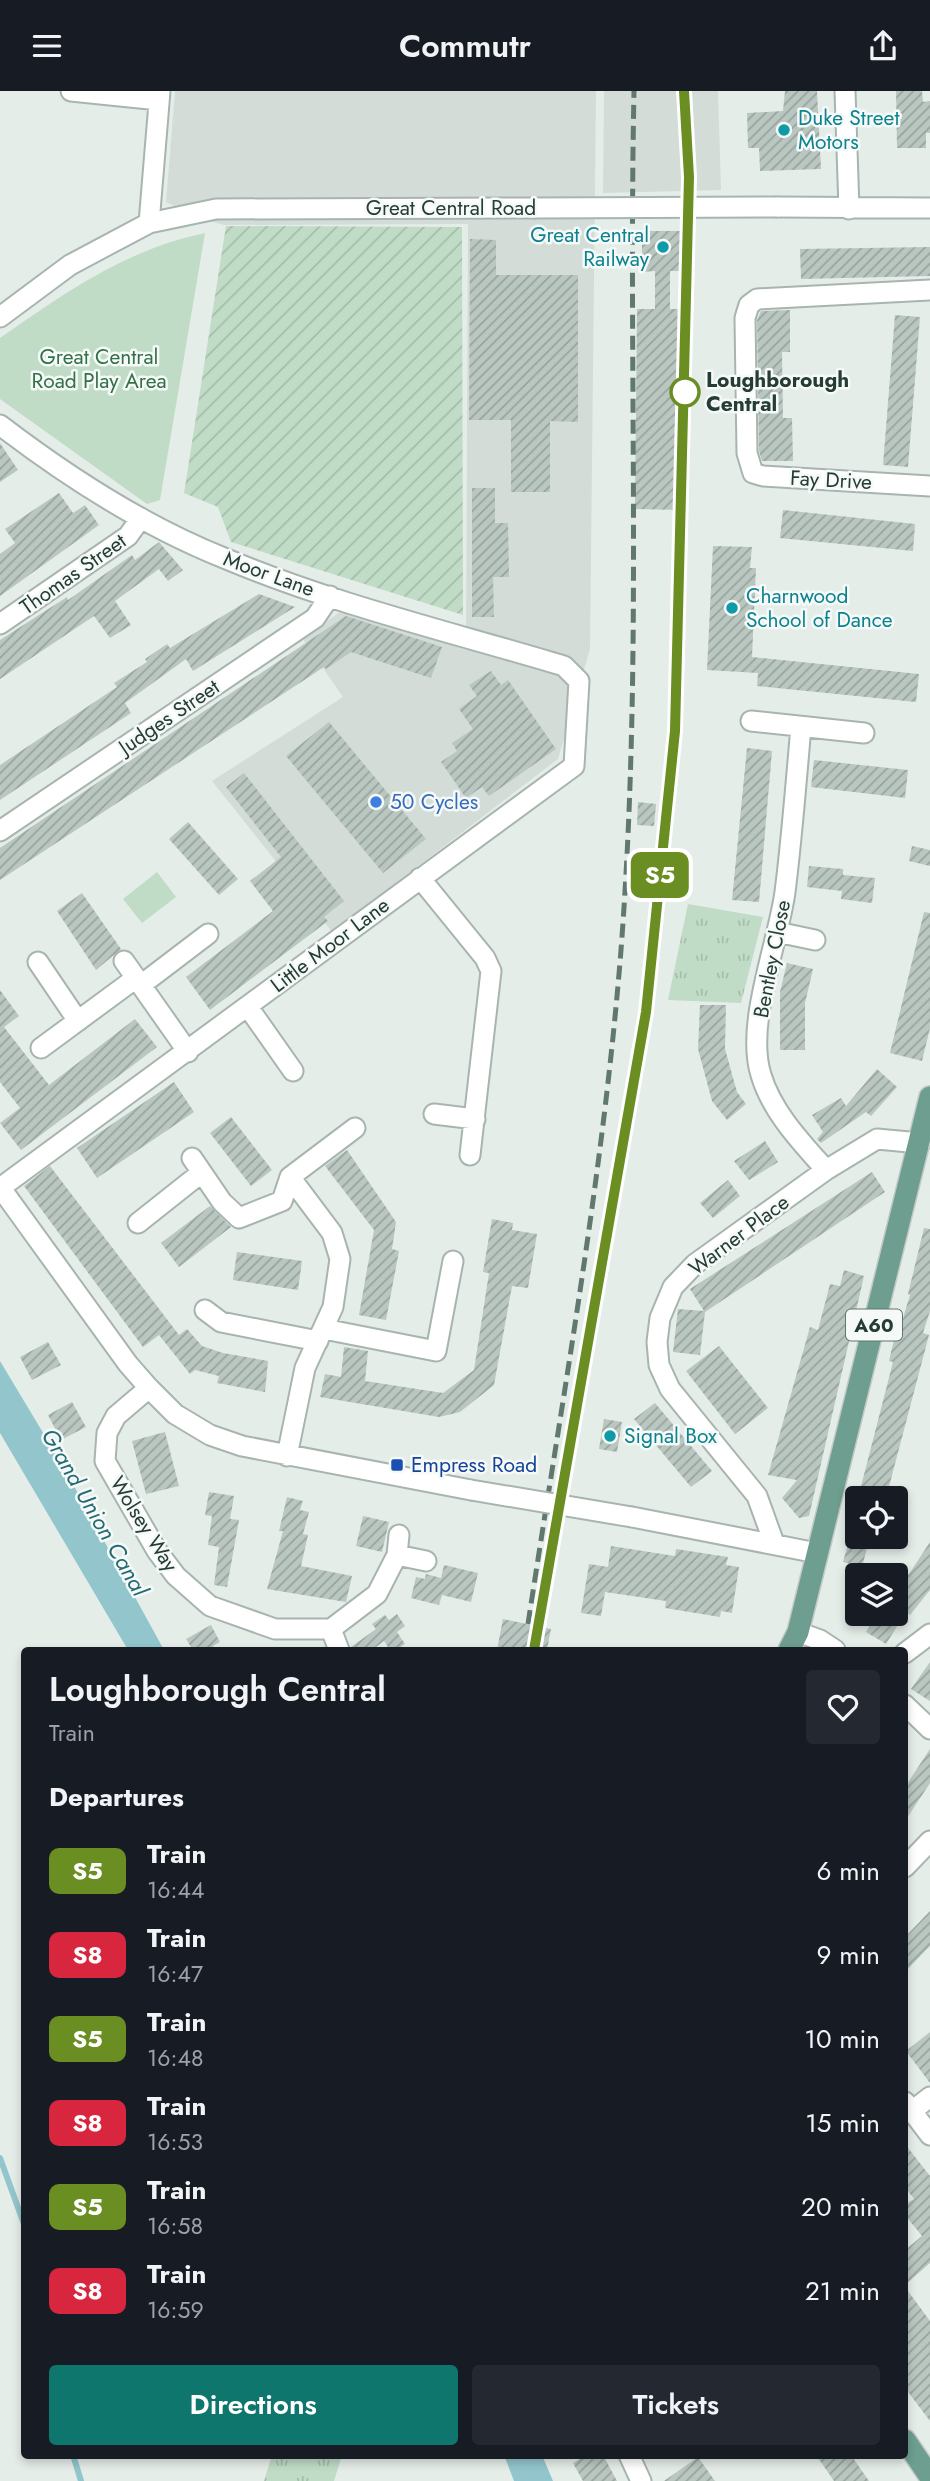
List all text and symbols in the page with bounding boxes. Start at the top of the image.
text: Commutr [399,23,531,69]
icon: menu [28,27,66,65]
icon: share [864,27,902,65]
place label: Duke Street Motors [798,103,899,157]
marker: Duke Street Motors [776,122,792,138]
street label: Great Central Road [366,193,536,223]
place label: Great Central Railway [530,220,650,274]
marker: Great Central Railway [655,239,671,255]
park label: Great Central Road Play Area [31,342,167,396]
place label: Loughborough Central [706,365,849,419]
marker: Loughborough Central [670,377,700,407]
street label: Fay Drive [789,463,873,497]
street label: Thomas Street [14,526,132,622]
street label: Moor Lane [219,544,319,604]
place label: Charnwood School of Dance [746,581,893,635]
marker: Charnwood School of Dance [724,600,740,616]
street label: Judges Street [110,672,225,763]
place label: 50 Cycles [390,787,478,817]
marker: 50 Cycles [368,794,384,810]
line badge: S5 [628,852,692,898]
text: S5 [645,857,675,892]
street label: Little Moor Lane [264,890,396,1000]
street label: Bentley Close [746,897,798,1020]
street label: Warner Place [683,1187,796,1283]
road number: A60 [846,1309,902,1341]
place label: Signal Box [624,1421,717,1451]
water label: Grand Union Canal [33,1422,157,1603]
marker: Signal Box [602,1428,618,1444]
place label: Empress Road [411,1450,537,1480]
marker: Empress Road [389,1457,405,1473]
street label: Wolsey Way [103,1470,186,1578]
map controls [845,1486,908,1626]
button: locate [845,1486,908,1549]
button: layers [845,1563,908,1626]
text: Loughborough Central [49,1666,386,1713]
button: heart [806,1670,880,1744]
text: Train [49,1716,95,1750]
text: Departures [49,1778,184,1816]
text: Train [147,1835,206,1873]
text: 6 min [817,1852,880,1890]
text: S5 [72,1853,103,1888]
text: 16:44 [147,1873,204,1907]
text: Train [147,1919,206,1957]
text: 9 min [817,1936,880,1974]
text: S8 [72,1937,103,1972]
text: 16:47 [147,1957,203,1991]
text: Train [147,2003,206,2041]
text: 10 min [804,2020,880,2058]
text: S5 [72,2021,103,2056]
text: 16:48 [147,2041,203,2075]
text: Train [147,2087,206,2125]
text: 15 min [805,2104,880,2142]
text: S8 [72,2105,103,2140]
text: 16:53 [147,2125,203,2159]
text: Train [147,2171,206,2209]
text: 20 min [801,2188,880,2226]
text: S5 [72,2189,103,2224]
text: 16:58 [147,2209,203,2243]
text: Train [147,2255,206,2293]
text: 21 min [805,2272,880,2310]
text: S8 [72,2273,103,2308]
text: 16:59 [147,2293,204,2327]
button: Directions [49,2365,458,2445]
button: Tickets [472,2365,880,2445]

